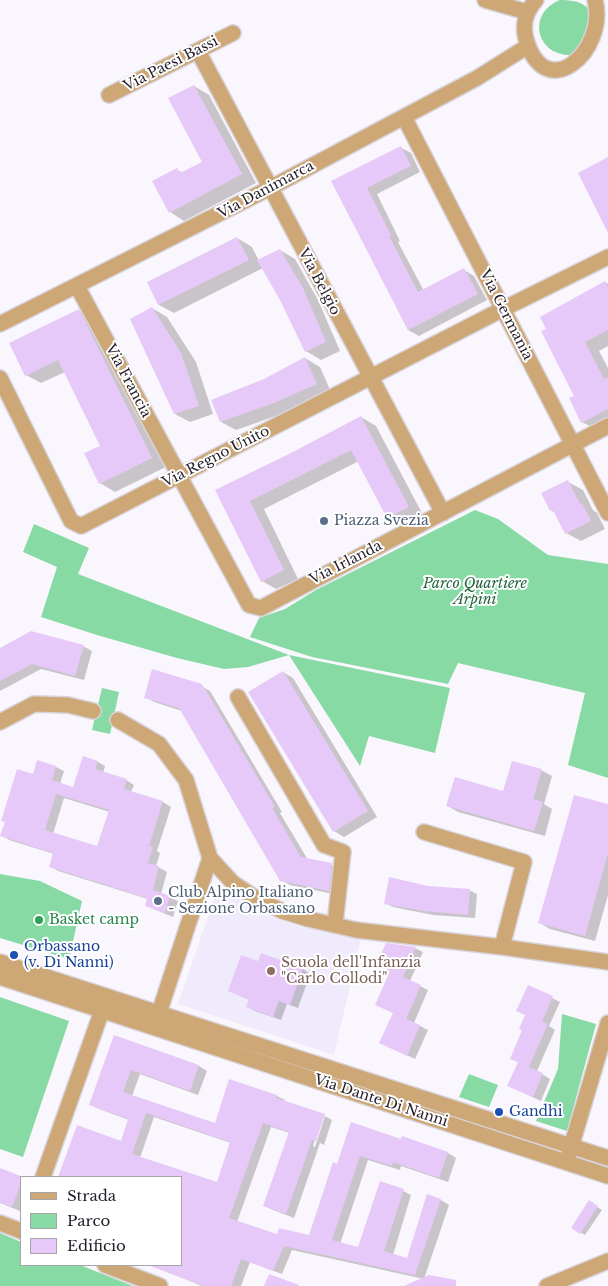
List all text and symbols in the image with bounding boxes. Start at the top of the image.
street label: Via Paesi Bassi [121,33,221,95]
street label: Via Danimarca [215,158,317,222]
street label: Via Belgio [294,246,344,318]
street label: Via Germania [476,267,536,363]
street label: Via Francia [102,341,154,421]
street label: Via Regno Unito [160,423,272,491]
place label: Piazza Svezia [334,513,429,529]
marker: Piazza Svezia [318,515,330,527]
street label: Via Irlanda [307,538,385,588]
park label: Parco Quartiere Arpini [423,576,527,608]
place label: Club Alpino Italiano - Sezione Orbassano [168,885,315,918]
marker: Club Alpino Italiano - Sezione Orbassano [152,895,164,907]
place label: Basket camp [49,912,139,928]
marker: Basket camp [33,914,45,926]
place label: Orbassano (v. Di Nanni) [24,939,114,972]
marker: Orbassano (v. Di Nanni) [8,949,20,961]
place label: Scuola dell'Infanzia "Carlo Collodi" [281,955,421,988]
marker: Scuola dell'Infanzia "Carlo Collodi" [265,965,277,977]
street label: Via Dante Di Nanni [312,1071,450,1131]
place label: Gandhi [509,1104,562,1120]
marker: Gandhi [493,1106,505,1118]
legend [20,1176,182,1266]
text: Strada [67,1186,116,1205]
text: Parco [67,1211,110,1230]
text: Edificio [67,1236,126,1255]

